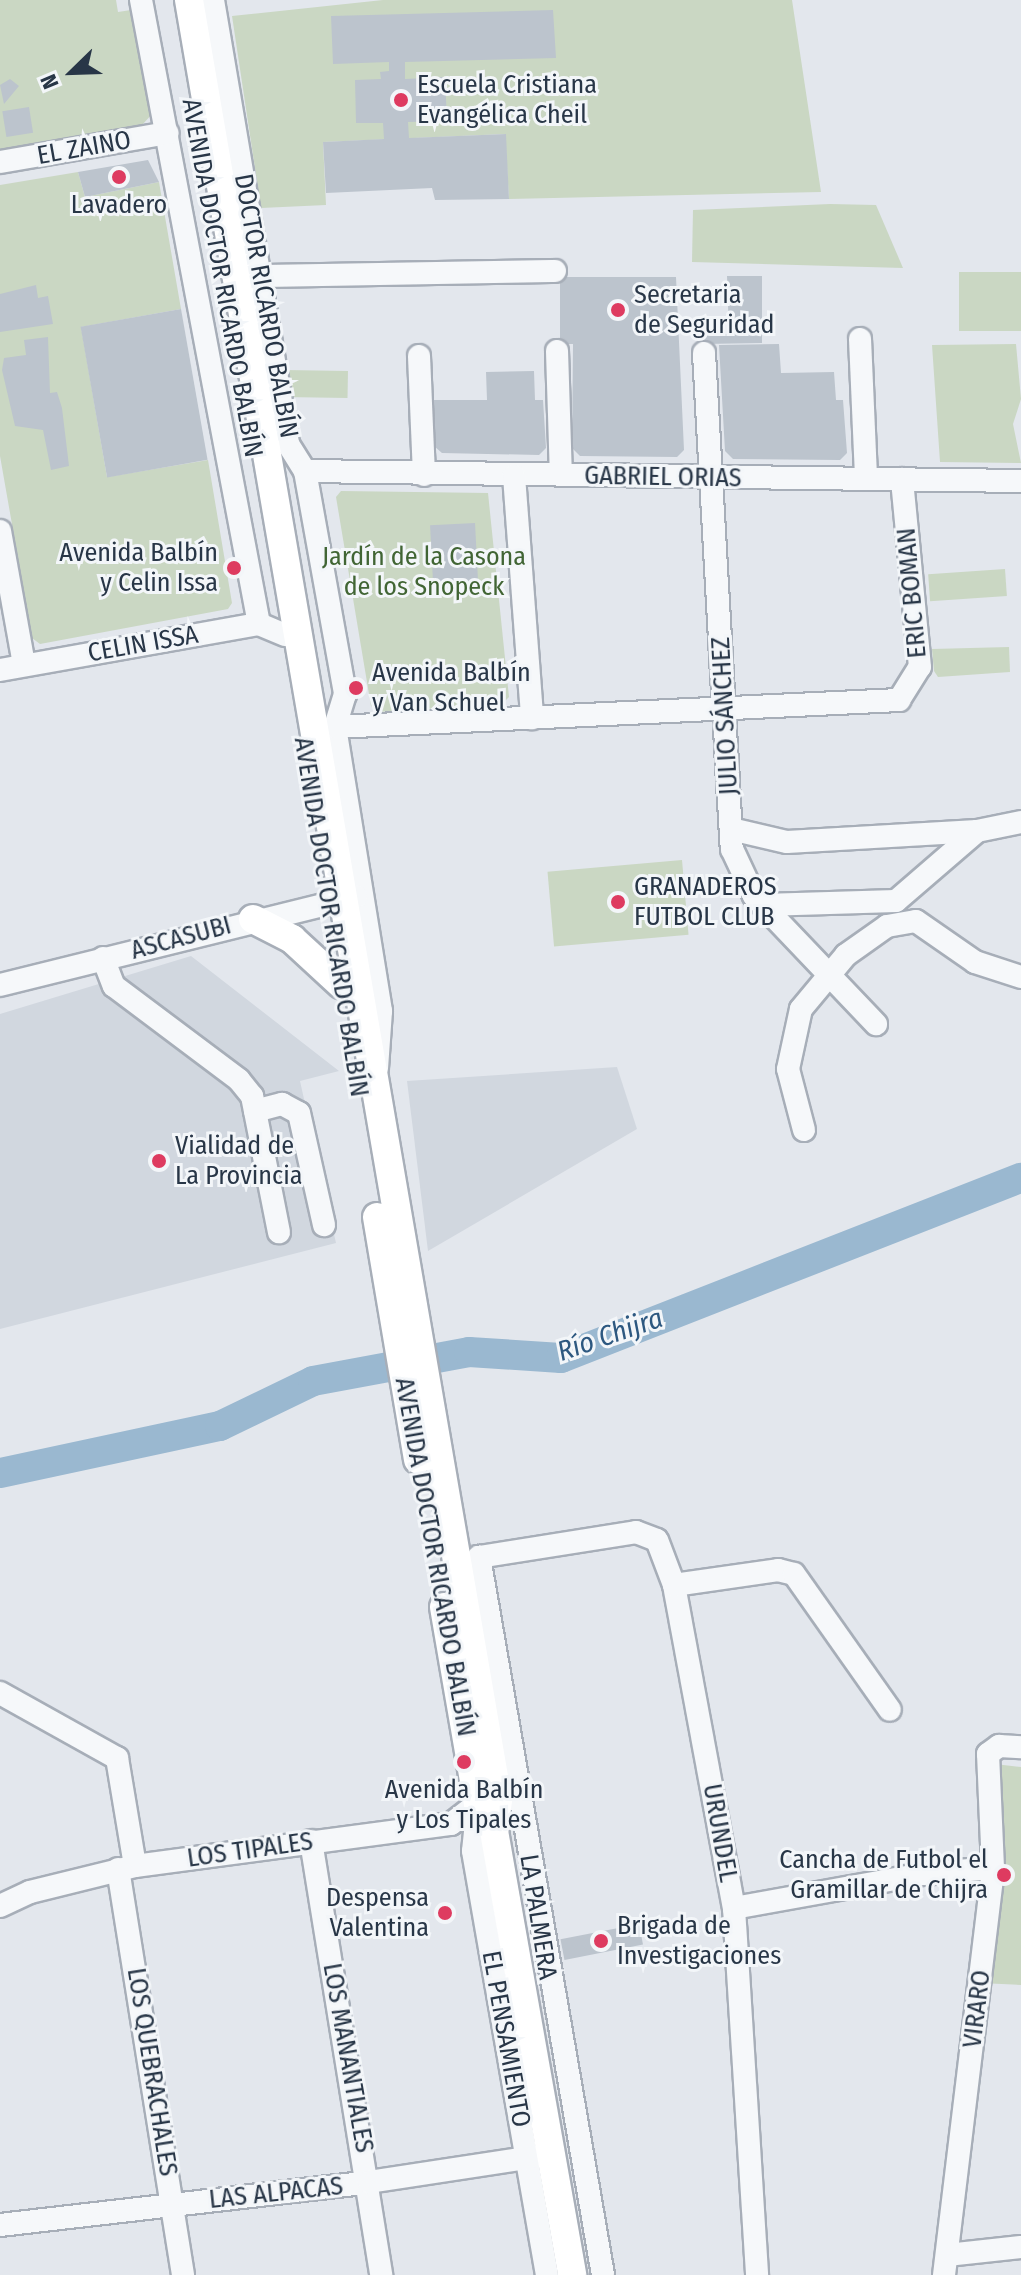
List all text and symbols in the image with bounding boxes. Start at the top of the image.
north arrow [32,32,112,112]
place label: Escuela Cristiana Evangélica Cheil [417,69,597,130]
text: N [34,70,64,93]
marker: Escuela Cristiana Evangélica Cheil [392,91,410,109]
street label: AVENIDA DOCTOR RICARDO BALBÍN [175,96,269,460]
street label: EL ZAINO [35,124,133,172]
marker: Lavadero [110,168,128,186]
street label: DOCTOR RICARDO BALBÍN [227,171,305,441]
place label: Lavadero [71,189,167,221]
place label: Secretaria de Seguridad [634,279,774,340]
marker: Secretaria de Seguridad [609,301,627,319]
street label: GABRIEL ORIAS [584,460,742,494]
street label: ERIC BOMAN [891,526,933,660]
place label: Avenida Balbín y Celin Issa [59,537,218,598]
park label: Jardín de la Casona de los Snopeck [322,541,526,602]
marker: Avenida Balbín y Celin Issa [225,559,243,577]
street label: CELIN ISSA [85,619,201,669]
street label: JULIO SÁNCHEZ [705,636,745,796]
place label: Avenida Balbín y Van Schuel [372,657,531,718]
marker: Avenida Balbín y Van Schuel [347,679,365,697]
street label: AVENIDA DOCTOR RICARDO BALBÍN [287,735,375,1099]
place label: GRANADEROS FUTBOL CLUB [634,871,777,932]
marker: GRANADEROS FUTBOL CLUB [609,893,627,911]
street label: ASCASUBI [127,910,235,966]
place label: Vialidad de La Provincia [175,1130,302,1192]
marker: Vialidad de La Provincia [150,1152,168,1170]
water label: Río Chijra [553,1301,667,1369]
street label: AVENIDA DOCTOR RICARDO BALBÍN [388,1375,482,1739]
marker: Avenida Balbín y Los Tipales [455,1753,473,1771]
place label: Avenida Balbín y Los Tipales [385,1774,543,1836]
street label: URUNDEL [696,1781,744,1885]
street label: LOS TIPALES [185,1826,315,1874]
place label: Cancha de Futbol el Gramillar de Chijra [779,1844,988,1906]
street label: LA PALMERA [513,1852,563,1982]
marker: Cancha de Futbol el Gramillar de Chijra [995,1866,1013,1884]
place label: Despensa Valentina [326,1882,429,1944]
marker: Despensa Valentina [436,1904,454,1922]
place label: Brigada de Investigaciones [617,1910,781,1972]
marker: Brigada de Investigaciones [592,1932,610,1950]
street label: EL PENSAMIENTO [475,1948,537,2130]
street label: LOS MANANTIALES [316,1961,380,2155]
street label: LOS QUEBRACHALES [120,1966,184,2178]
street label: VIRARO [957,1968,997,2050]
street label: LAS ALPACAS [207,2170,345,2216]

